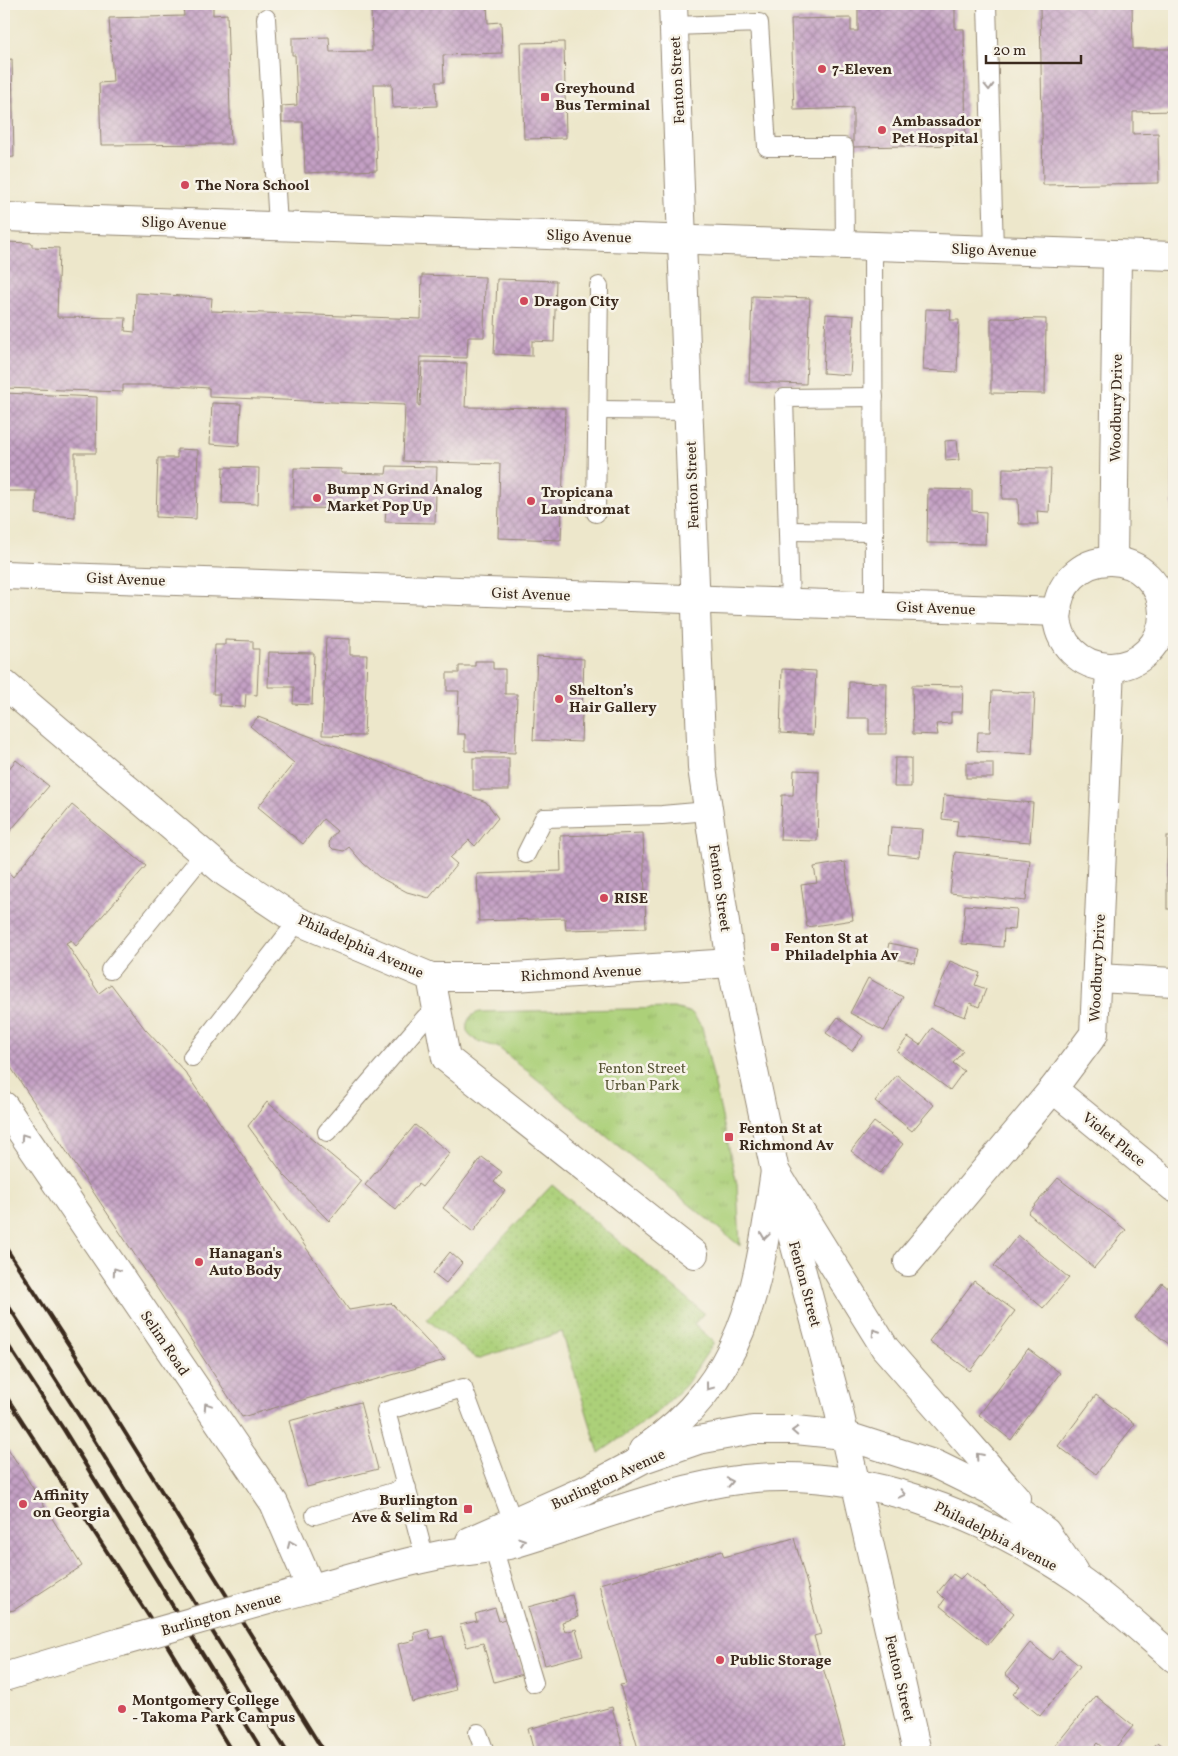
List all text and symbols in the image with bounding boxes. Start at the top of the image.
scale bar [986,32,1080,64]
street label: Fenton Street [666,35,691,124]
text: 20 m [993,41,1026,62]
place label: 7-Eleven [832,60,892,81]
marker: 7-Eleven [816,63,828,75]
place label: Greyhound Bus Terminal [555,79,650,117]
one-way arrow [984,84,995,92]
marker: Greyhound Bus Terminal [539,91,551,103]
place label: Ambassador Pet Hospital [892,112,981,150]
marker: Ambassador Pet Hospital [876,124,888,136]
place label: The Nora School [195,176,309,197]
marker: The Nora School [179,179,191,191]
street label: Sligo Avenue [141,213,227,236]
street label: Sligo Avenue [546,226,632,249]
street label: Sligo Avenue [951,240,1037,263]
place label: Dragon City [534,292,620,313]
marker: Dragon City [518,295,530,307]
street label: Woodbury Drive [1106,354,1129,462]
street label: Fenton Street [681,441,706,529]
place label: Bump N Grind Analog Market Pop Up [327,480,483,518]
place label: Tropicana Laundromat [541,483,630,521]
marker: Bump N Grind Analog Market Pop Up [311,492,323,504]
marker: Tropicana Laundromat [525,495,537,507]
street label: Gist Avenue [86,569,166,592]
street label: Gist Avenue [491,584,571,607]
street label: Gist Avenue [896,598,976,621]
place label: Shelton’s Hair Gallery [569,681,657,719]
marker: Shelton’s Hair Gallery [553,693,565,705]
street label: Fenton Street [702,843,735,933]
place label: RISE [614,889,648,910]
marker: RISE [598,892,610,904]
street label: Philadelphia Avenue [294,910,427,985]
street label: Woodbury Drive [1085,913,1112,1023]
place label: Fenton St at Philadelphia Av [785,929,899,967]
marker: Fenton St at Philadelphia Av [769,941,781,953]
street label: Richmond Avenue [520,961,642,988]
park label: Fenton Street Urban Park [598,1059,686,1097]
street label: Violet Place [1077,1108,1149,1172]
place label: Fenton St at Richmond Av [739,1119,834,1157]
marker: Fenton St at Richmond Av [723,1131,735,1143]
one-way arrow [21,1133,31,1142]
one-way arrow [760,1233,771,1241]
street label: Fenton Street [782,1239,825,1330]
place label: Hanagan's Auto Body [209,1244,282,1282]
marker: Hanagan's Auto Body [193,1256,205,1268]
one-way arrow [113,1267,122,1277]
street label: Selim Road [134,1307,193,1381]
one-way arrow [872,1328,881,1337]
one-way arrow [707,1381,715,1390]
one-way arrow [204,1402,213,1411]
one-way arrow [791,1425,799,1436]
street label: Burlington Avenue [548,1445,669,1516]
one-way arrow [976,1453,985,1462]
one-way arrow [726,1477,734,1488]
place label: Affinity on Georgia [33,1486,110,1524]
one-way arrow [898,1488,907,1499]
place label: Burlington Ave & Selim Rd [352,1491,458,1529]
street label: Philadelphia Avenue [930,1497,1061,1577]
marker: Affinity on Georgia [17,1498,29,1510]
marker: Burlington Ave & Selim Rd [462,1503,474,1515]
one-way arrow [517,1537,525,1547]
one-way arrow [287,1540,298,1549]
street label: Burlington Avenue [159,1588,284,1643]
street label: Fenton Street [878,1633,919,1724]
place label: Public Storage [730,1651,832,1672]
marker: Public Storage [714,1654,726,1666]
place label: Montgomery College - Takoma Park Campus [132,1691,296,1729]
marker: Montgomery College - Takoma Park Campus [116,1703,128,1715]

